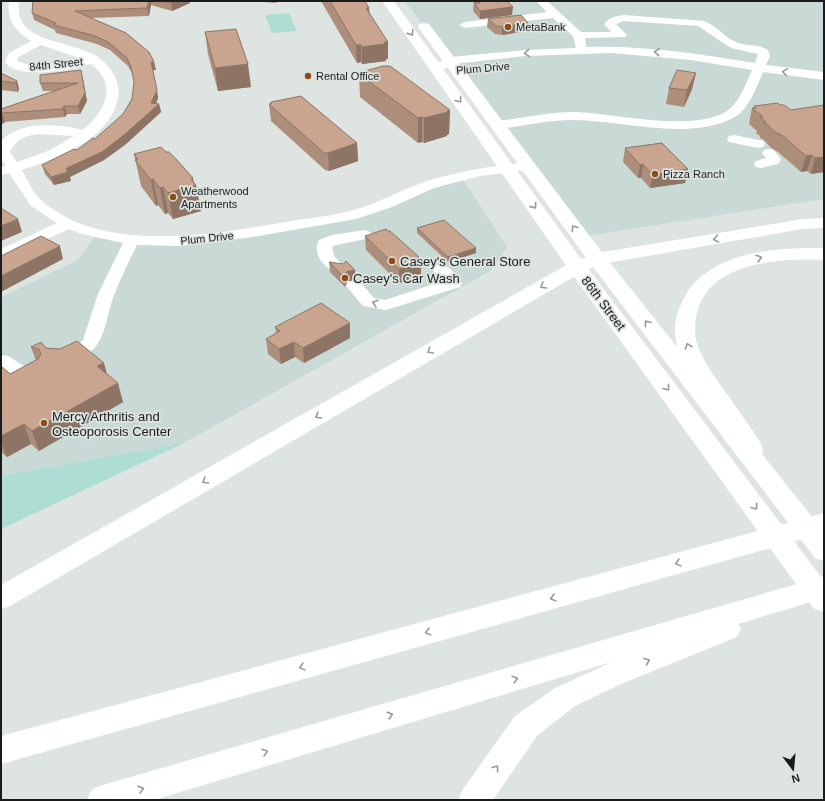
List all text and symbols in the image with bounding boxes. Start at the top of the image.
place label: MetaBank [516,21,566,33]
marker: MetaBank [503,22,513,32]
one-way arrow [406,29,414,36]
one-way arrow [524,48,530,57]
one-way arrow [654,48,660,57]
street label: 84th Street [29,55,83,73]
street label: Plum Drive [456,60,510,76]
one-way arrow [782,68,788,77]
place label: Rental Office [316,70,379,82]
marker: Rental Office [303,71,313,81]
one-way arrow [454,96,461,103]
place label: Pizza Ranch [663,168,725,180]
marker: Pizza Ranch [650,169,660,179]
place label: Weatherwood Apartments [181,185,249,210]
marker: Weatherwood Apartments [168,192,178,202]
one-way arrow [529,202,537,209]
one-way arrow [571,225,578,232]
street label: Plum Drive [180,229,234,247]
one-way arrow [713,234,719,242]
place label: Casey's General Store [400,254,530,269]
one-way arrow [756,254,763,263]
marker: Casey's General Store [387,256,397,266]
place label: Casey's Car Wash [353,271,460,286]
marker: Casey's Car Wash [340,273,350,283]
street label: 86th Street [578,273,629,334]
one-way arrow [540,282,547,289]
one-way arrow [371,299,378,308]
one-way arrow [645,321,652,328]
one-way arrow [684,343,693,350]
one-way arrow [427,347,434,354]
one-way arrow [662,384,669,391]
place label: Mercy Arthritis and Osteoporosis Center [52,409,172,439]
one-way arrow [315,411,322,418]
marker: Mercy Arthritis and Osteoporosis Center [39,418,49,428]
one-way arrow [202,476,209,483]
one-way arrow [750,503,758,510]
one-way arrow [675,558,682,567]
one-way arrow [550,593,556,601]
one-way arrow [424,627,431,636]
one-way arrow [643,657,650,665]
one-way arrow [299,662,306,670]
one-way arrow [511,675,518,684]
one-way arrow [386,711,393,720]
one-way arrow [262,748,269,757]
north arrow [773,749,813,789]
one-way arrow [491,765,499,772]
text: N [790,772,801,785]
one-way arrow [137,785,144,794]

